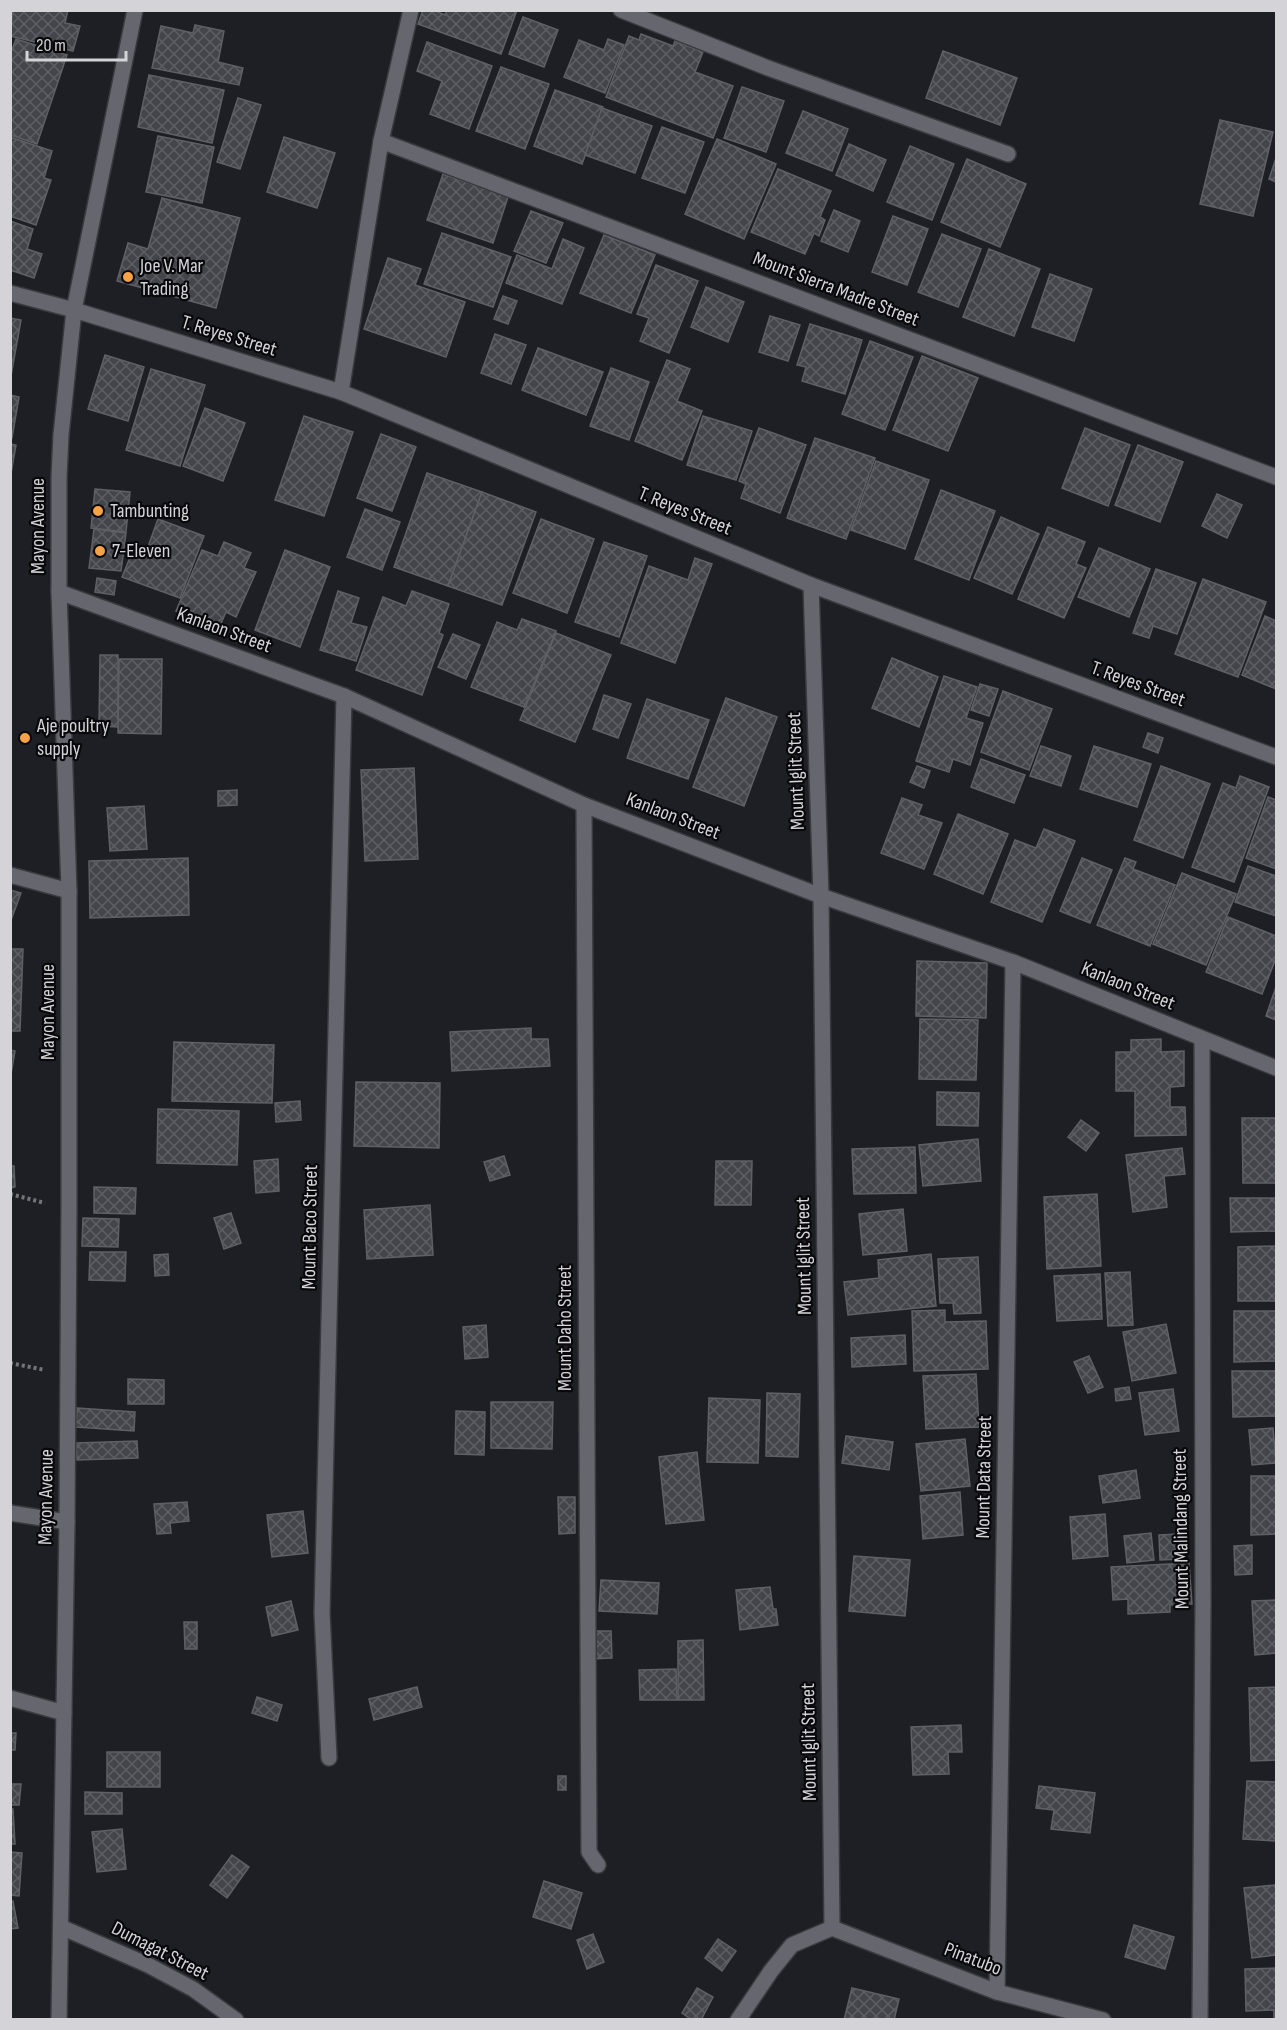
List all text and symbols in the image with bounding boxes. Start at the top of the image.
scale bar [27,24,126,62]
text: 20 m [36,35,66,56]
street label: Mount Sierra Madre Street [750,246,922,332]
place label: Joe V. Mar Trading [139,254,204,301]
marker: Joe V. Mar Trading [121,270,135,284]
street label: T. Reyes Street [178,310,280,362]
street label: Mayon Avenue [26,478,50,574]
street label: T. Reyes Street [635,481,735,541]
place label: Tambunting [110,499,189,523]
marker: Tambunting [91,504,105,518]
place label: 7-Eleven [112,539,170,563]
marker: 7-Eleven [93,544,107,558]
street label: Kanlaon Street [173,602,275,658]
street label: T. Reyes Street [1088,656,1188,712]
street label: Mount Iglit Street [782,712,810,830]
place label: Aje poultry supply [36,714,109,761]
marker: Aje poultry supply [18,731,32,745]
street label: Kanlaon Street [623,787,723,845]
street label: Kanlaon Street [1078,956,1178,1016]
street label: Mayon Avenue [36,964,60,1060]
street label: Mount Baco Street [297,1164,323,1290]
street label: Mount Iglit Street [791,1197,817,1315]
street label: Mount Daho Street [553,1265,577,1391]
street label: Mount Data Street [971,1415,997,1539]
street label: Mayon Avenue [33,1449,59,1545]
street label: Mount Malindang Street [1168,1449,1194,1609]
street label: Mount Iglit Street [796,1683,822,1801]
street label: Dumagat Street [107,1916,213,1986]
street label: Pinatubo [941,1937,1005,1981]

